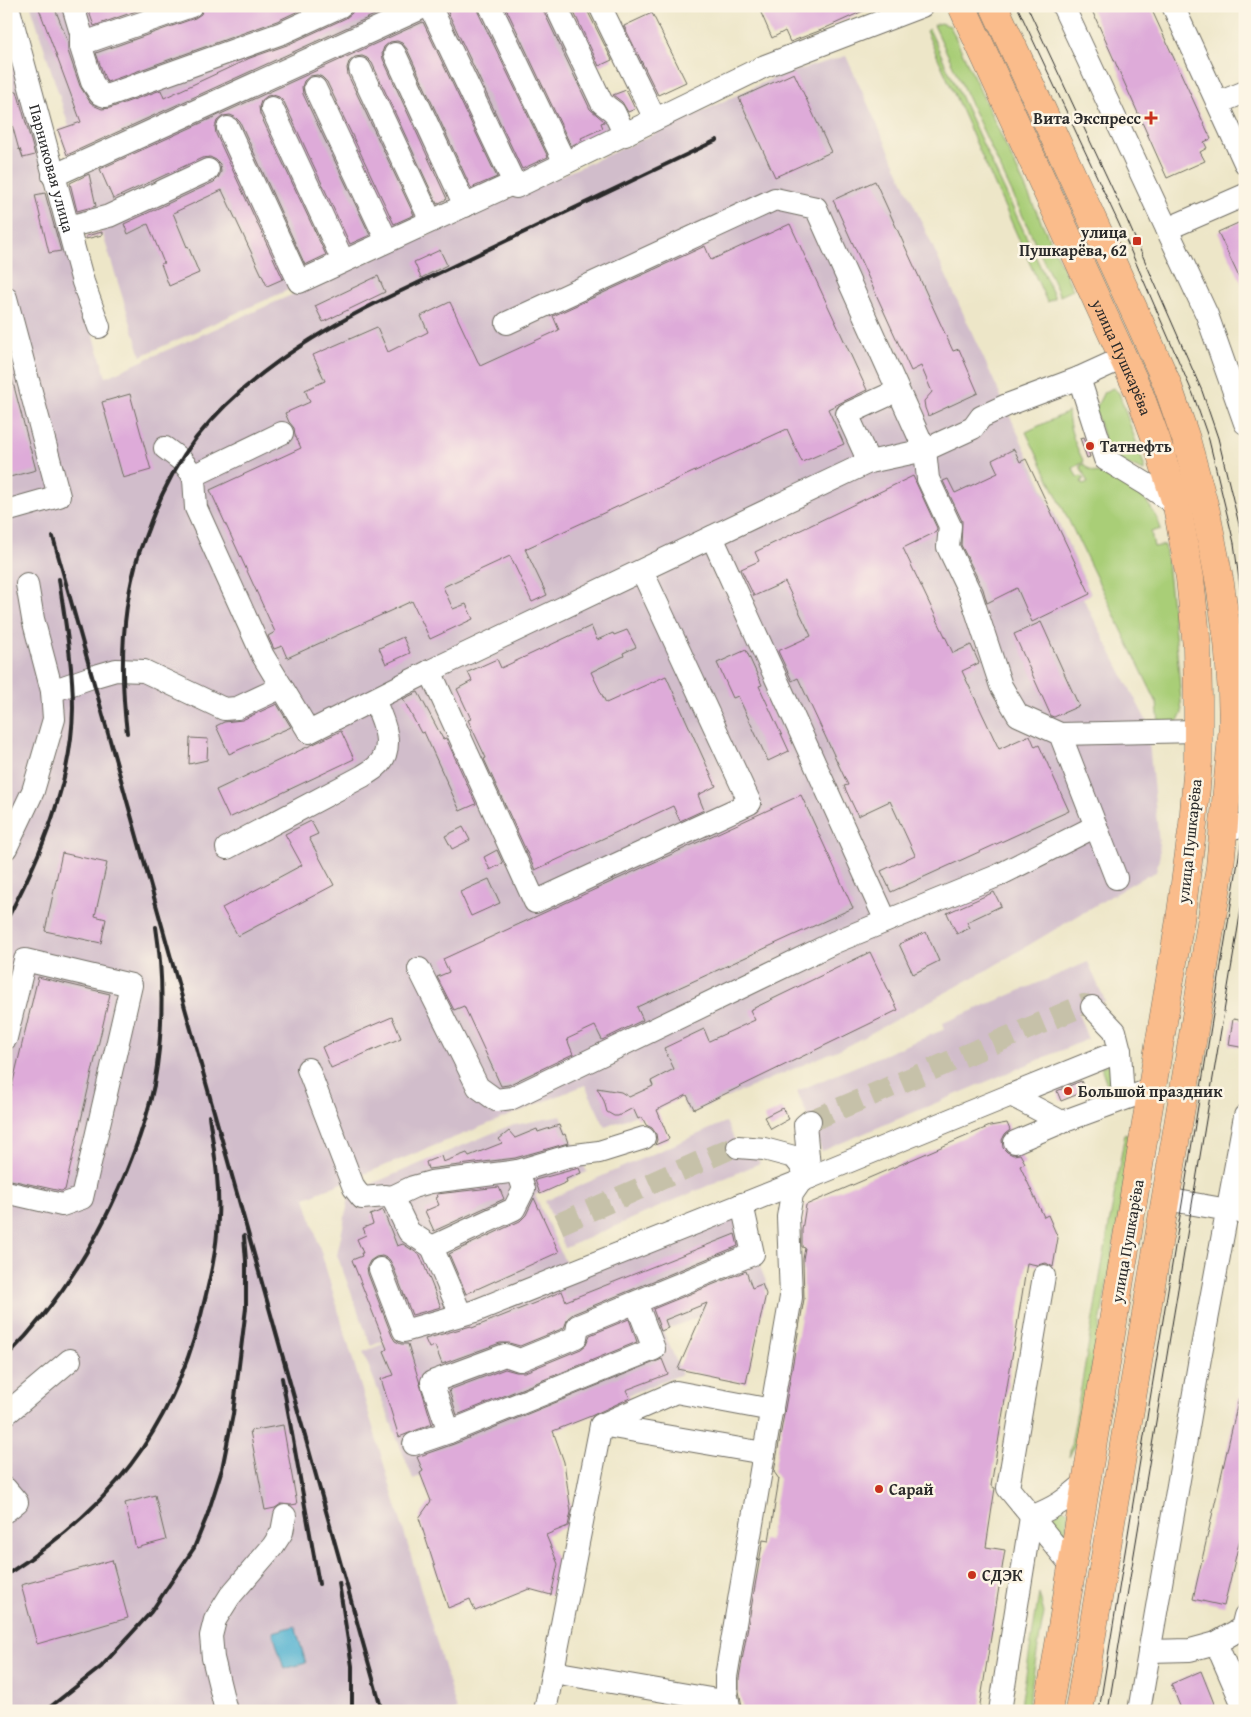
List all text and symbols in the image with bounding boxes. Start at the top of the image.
street label: Парниковая улица [23,101,81,235]
place label: Вита Экспресс [1033,106,1142,130]
marker: Вита Экспресс [1145,112,1157,124]
place label: улица Пушкарёва, 62 [1019,220,1128,262]
marker: улица Пушкарёва, 62 [1131,235,1143,247]
street label: улица Пушкарёва [1085,294,1158,419]
place label: Татнефть [1100,434,1172,458]
marker: Татнефть [1084,440,1096,452]
street label: улица Пушкарёва [1170,777,1207,905]
place label: Большой праздник [1078,1079,1223,1103]
marker: Большой праздник [1062,1085,1074,1097]
street label: улица Пушкарёва [1104,1177,1150,1306]
place label: Сарай [889,1477,934,1501]
marker: Сарай [873,1483,885,1495]
place label: СДЭК [982,1563,1023,1587]
marker: СДЭК [966,1569,978,1581]

